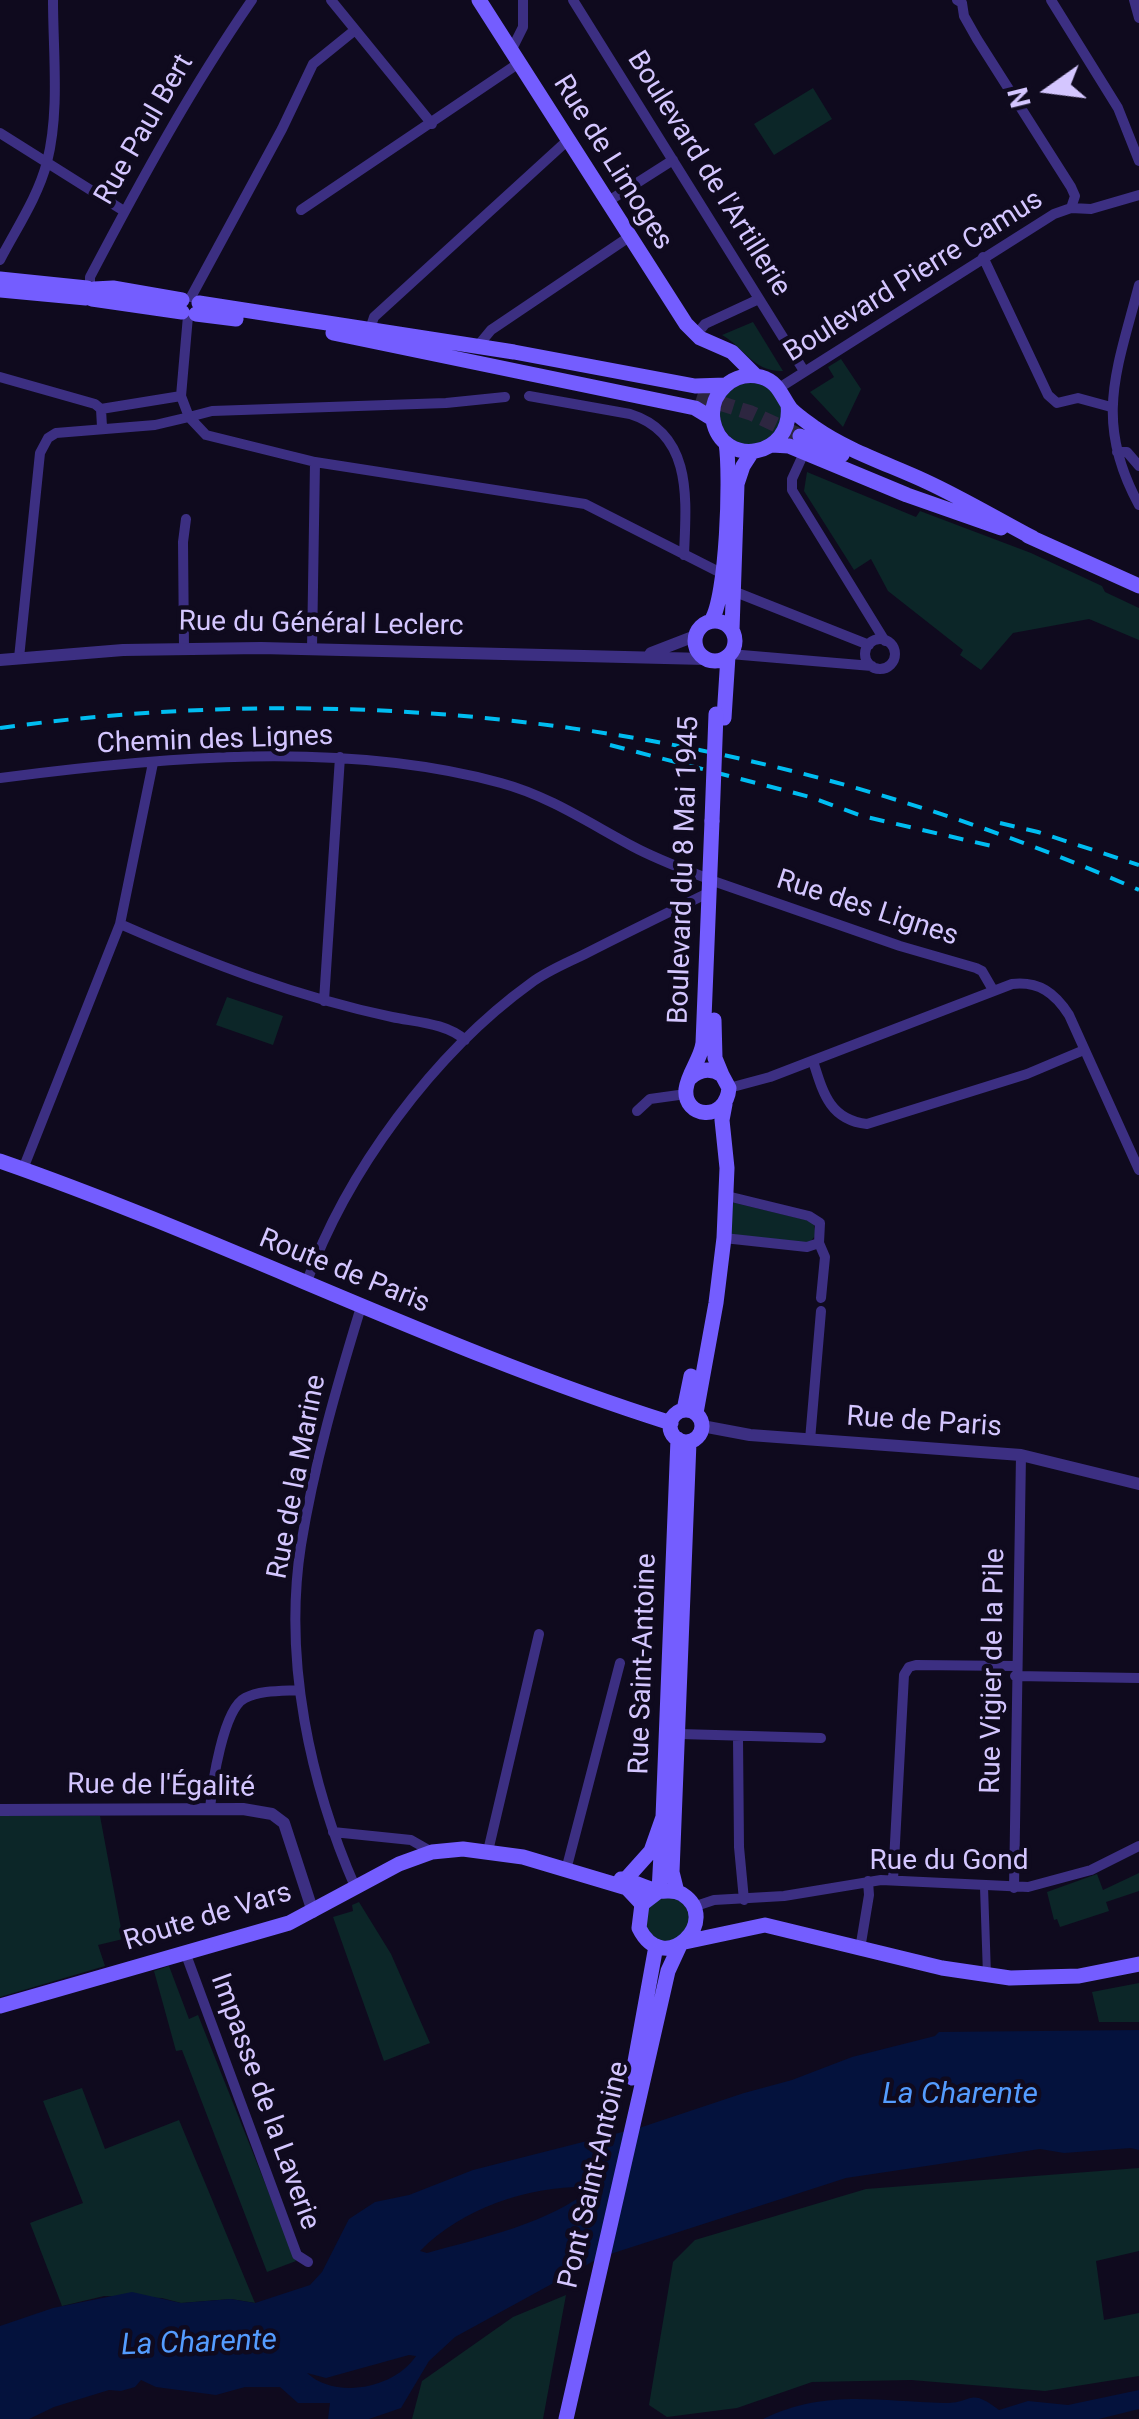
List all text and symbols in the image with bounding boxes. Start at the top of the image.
north arrow [999,40,1099,140]
street label: Boulevard de l'Artillerie [619,45,797,303]
street label: Rue Paul Bert [88,49,202,211]
street label: Rue de Limoges [545,70,679,256]
text: N [1001,84,1038,111]
street label: Boulevard Pierre Camus [778,184,1050,370]
street label: Rue du Général Leclerc [178,606,464,644]
street label: Boulevard du 8 Mai 1945 [663,715,707,1025]
street label: Chemin des Lignes [96,720,334,762]
street label: Rue des Lignes [772,864,962,954]
street label: Route de Paris [254,1223,434,1321]
street label: Rue de la Marine [262,1372,334,1582]
street label: Rue de Paris [845,1401,1003,1445]
street label: Rue Vigier de la Pile [975,1548,1013,1794]
street label: Rue Saint-Antoine [623,1553,665,1775]
street label: Rue de l'Égalité [67,1769,255,1805]
street label: Rue du Gond [870,1845,1028,1879]
street label: Route de Vars [120,1877,296,1959]
street label: Impasse de la Laverie [202,1969,326,2235]
street label: Pont Saint-Antoine [553,2058,637,2292]
water label: La Charente [882,2077,1038,2113]
water label: La Charente [121,2323,277,2365]

